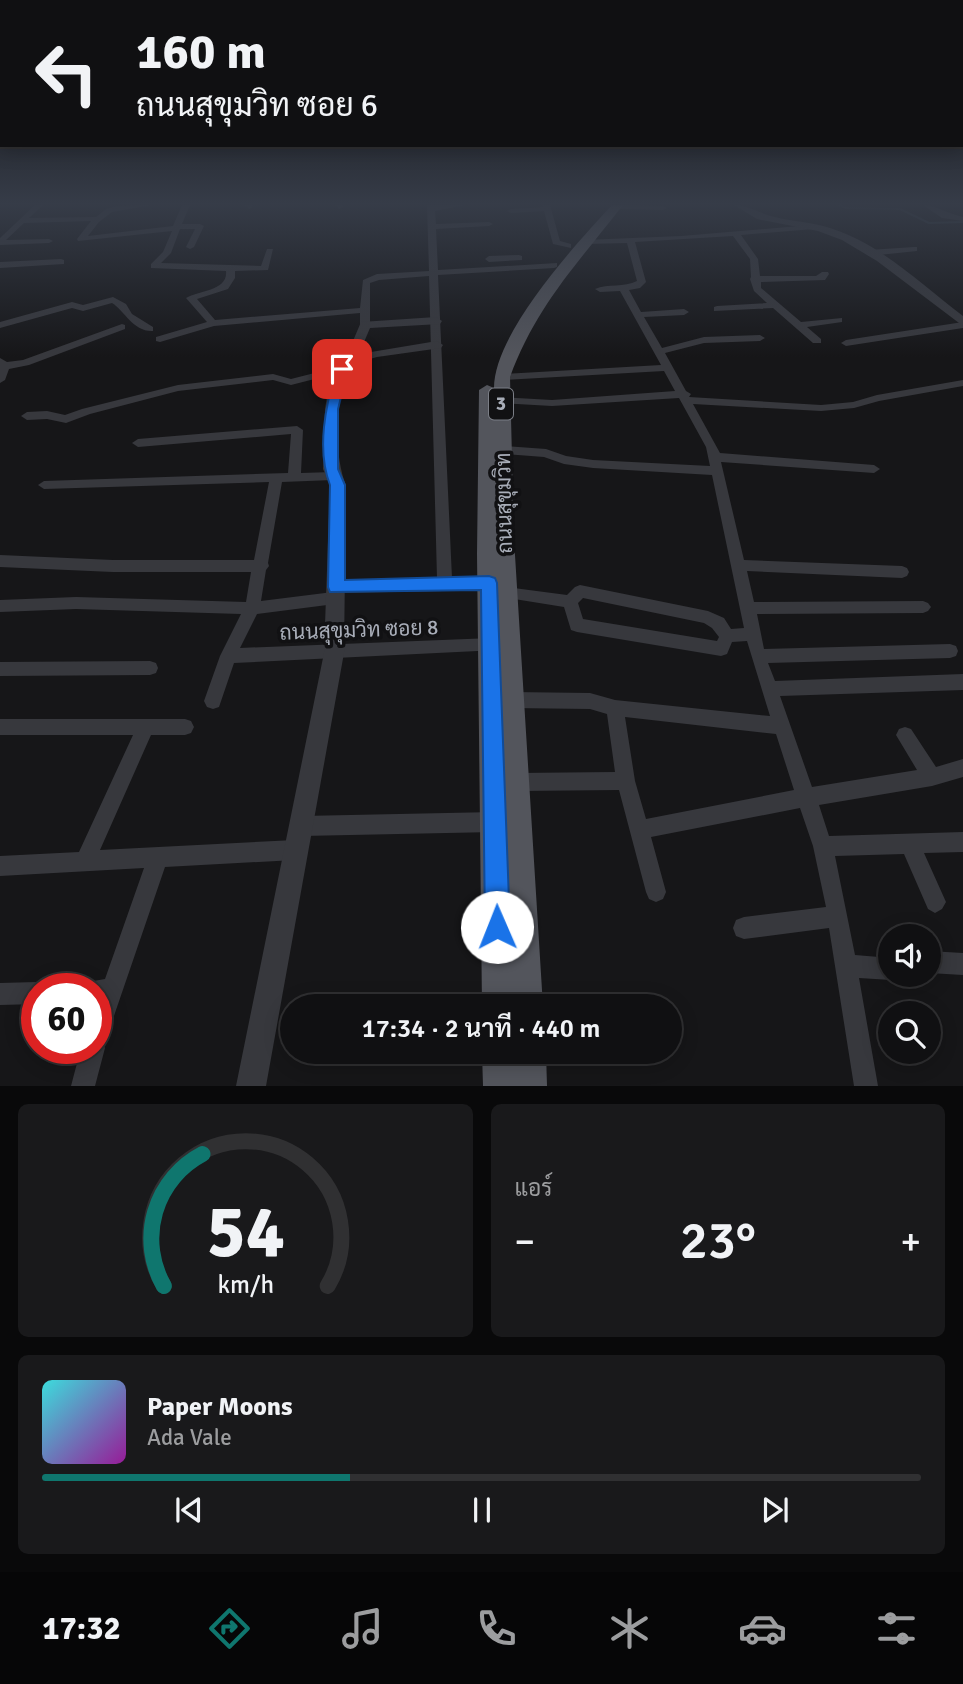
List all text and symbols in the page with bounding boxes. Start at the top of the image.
text: 160 m [136,22,266,82]
icon: left [21,28,112,119]
text: ถนนสุขุมวิท ซอย 6 [136,86,378,125]
pin [312,339,372,399]
icon: arrive [323,350,361,388]
road number: 3 [489,388,513,420]
street label: ถนนสุขุมวิท [490,452,519,554]
street label: ถนนสุขุมวิท ซอย 8 [279,614,439,647]
position arrow [460,890,534,964]
map controls [878,924,941,1064]
button: sound [878,924,941,987]
speed limit sign: 60 [21,973,112,1064]
button: search [878,1001,941,1064]
text: 17:34 · 2 นาที · 440 m [362,1013,600,1045]
text: แอร์ [515,1174,552,1203]
text: 54 [206,1189,285,1278]
text: 23° [680,1209,756,1273]
text: − [515,1218,535,1265]
text: + [900,1218,921,1265]
text: km/h [217,1269,274,1300]
text: Paper Moons [147,1391,293,1423]
text: Ada Vale [147,1423,232,1452]
icon: previous [170,1491,208,1529]
icon: pause [463,1491,501,1529]
icon: next [756,1491,794,1529]
icon: directions [205,1604,254,1653]
icon: music [338,1604,387,1653]
icon: phone [472,1604,521,1653]
icon: climate [605,1604,654,1653]
icon: car [738,1604,787,1653]
icon: filters [872,1604,921,1653]
text: 17:32 [42,1609,121,1648]

